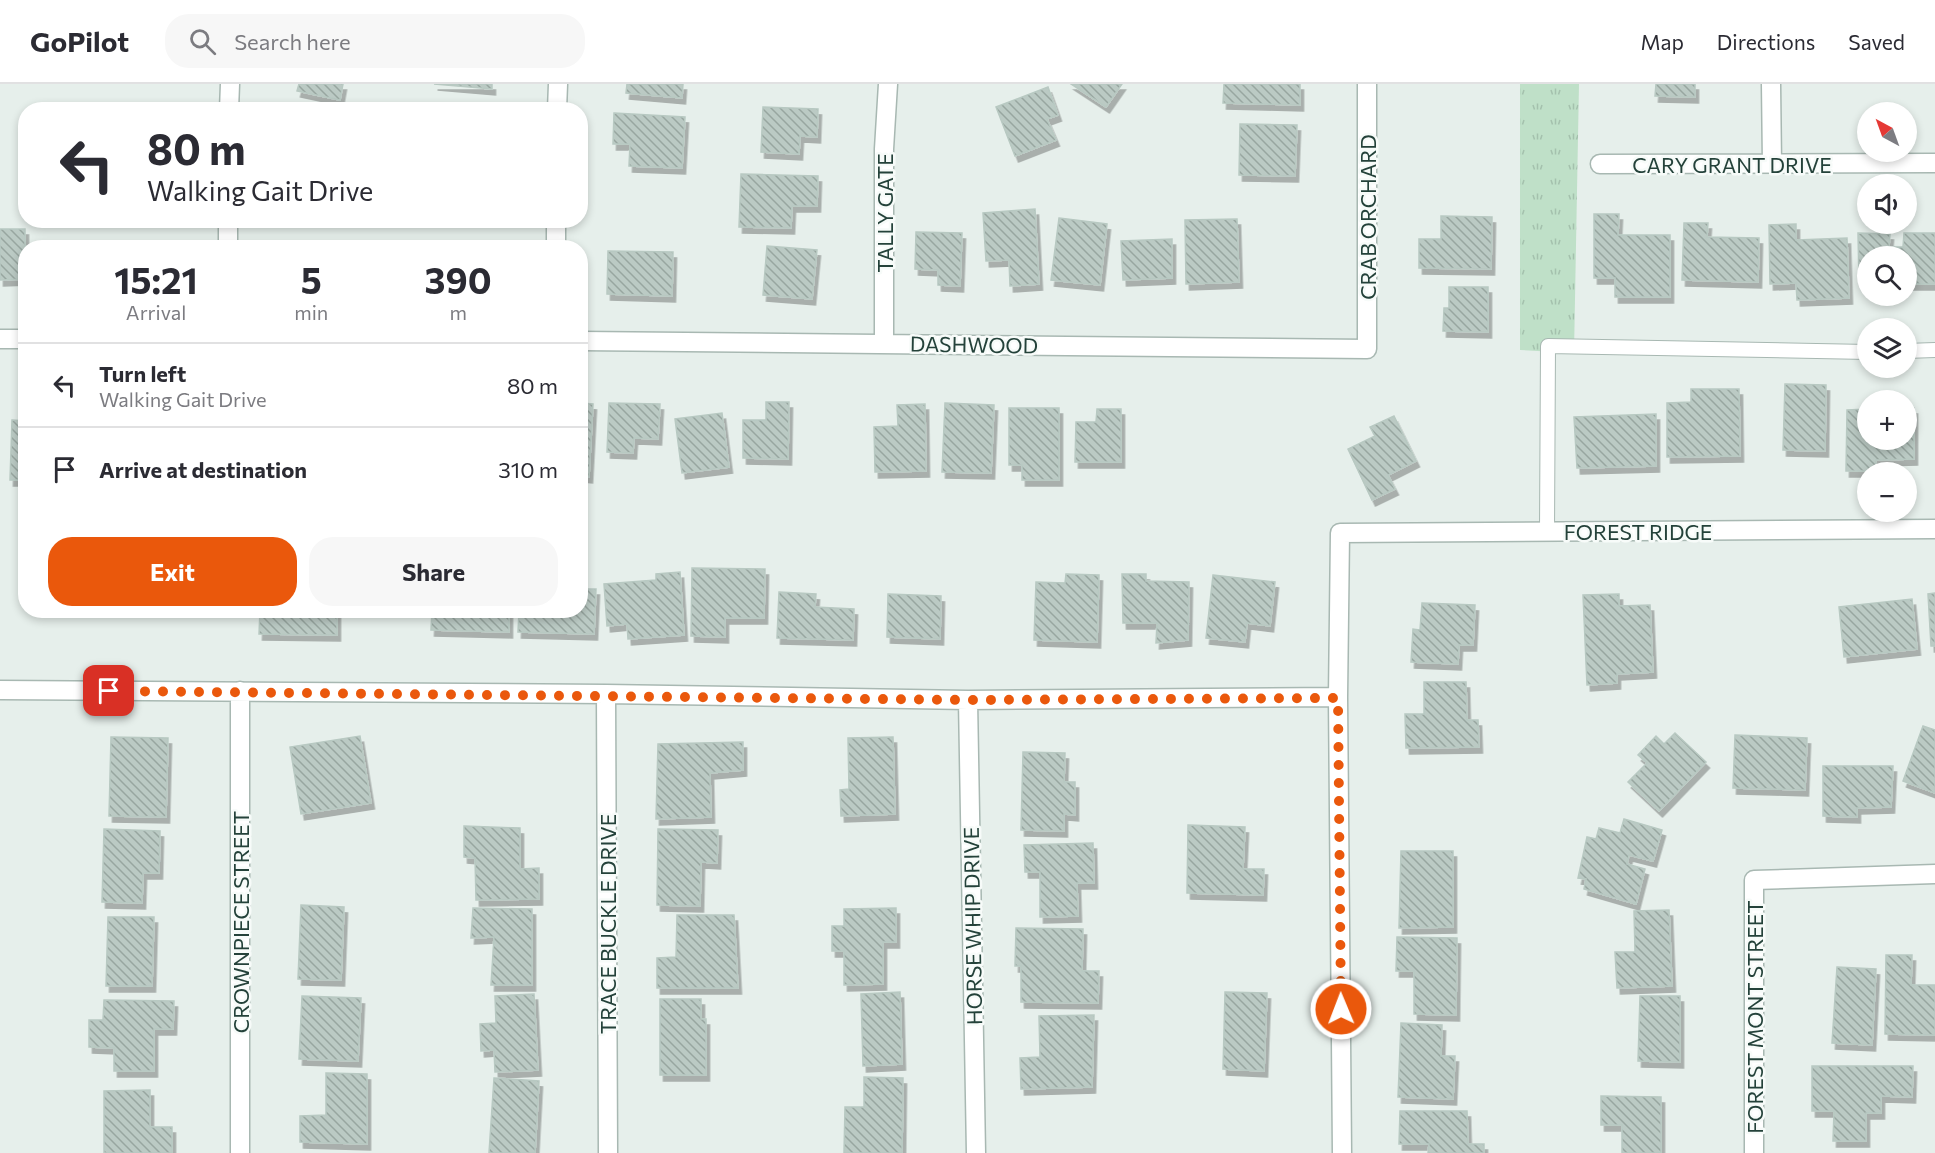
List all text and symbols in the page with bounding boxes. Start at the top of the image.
search box [165,14,585,68]
text: GoPilot [30,24,129,58]
icon: search [186,25,219,58]
text: Search here [234,28,351,55]
text: Map [1641,29,1684,54]
text: Directions [1717,29,1815,54]
text: Saved [1848,29,1905,54]
north arrow [1857,102,1917,162]
map controls [1857,102,1917,522]
text: 80 m [147,122,246,174]
icon: left [48,126,126,204]
street label: CRAB ORCHARD [1355,134,1380,300]
street label: CARY GRANT DRIVE [1632,152,1832,177]
street label: TALLY GATE [872,153,897,273]
text: Walking Gait Drive [147,174,373,207]
button: sound [1857,174,1917,234]
button: search [1857,246,1917,306]
text: 15:21 [114,257,198,301]
text: 5 [301,257,322,301]
text: 390 [425,257,492,301]
text: Arrival [126,300,186,324]
text: min [294,300,328,324]
text: m [449,300,467,324]
button: layers [1857,318,1917,378]
street label: DASHWOOD [910,330,1038,358]
text: Turn left [99,360,186,387]
icon: left [48,369,81,402]
text: 80 m [507,372,558,399]
text: Walking Gait Drive [99,387,267,411]
button: + [1857,390,1917,450]
icon: arrive [48,453,81,486]
text: Arrive at destination [99,456,307,483]
text: 310 m [498,456,558,483]
button: − [1857,462,1917,522]
street label: FOREST RIDGE [1564,519,1712,544]
button: Exit [48,537,297,606]
button: Share [309,537,558,606]
pin [83,665,134,716]
icon: arrive [92,674,125,707]
street label: CROWNPIECE STREET [228,811,253,1033]
street label: TRACE BUCKLE DRIVE [595,814,620,1034]
street label: HORSE WHIP DRIVE [958,827,986,1025]
street label: FOREST MONT STREET [1742,900,1767,1134]
position arrow [1309,977,1373,1041]

